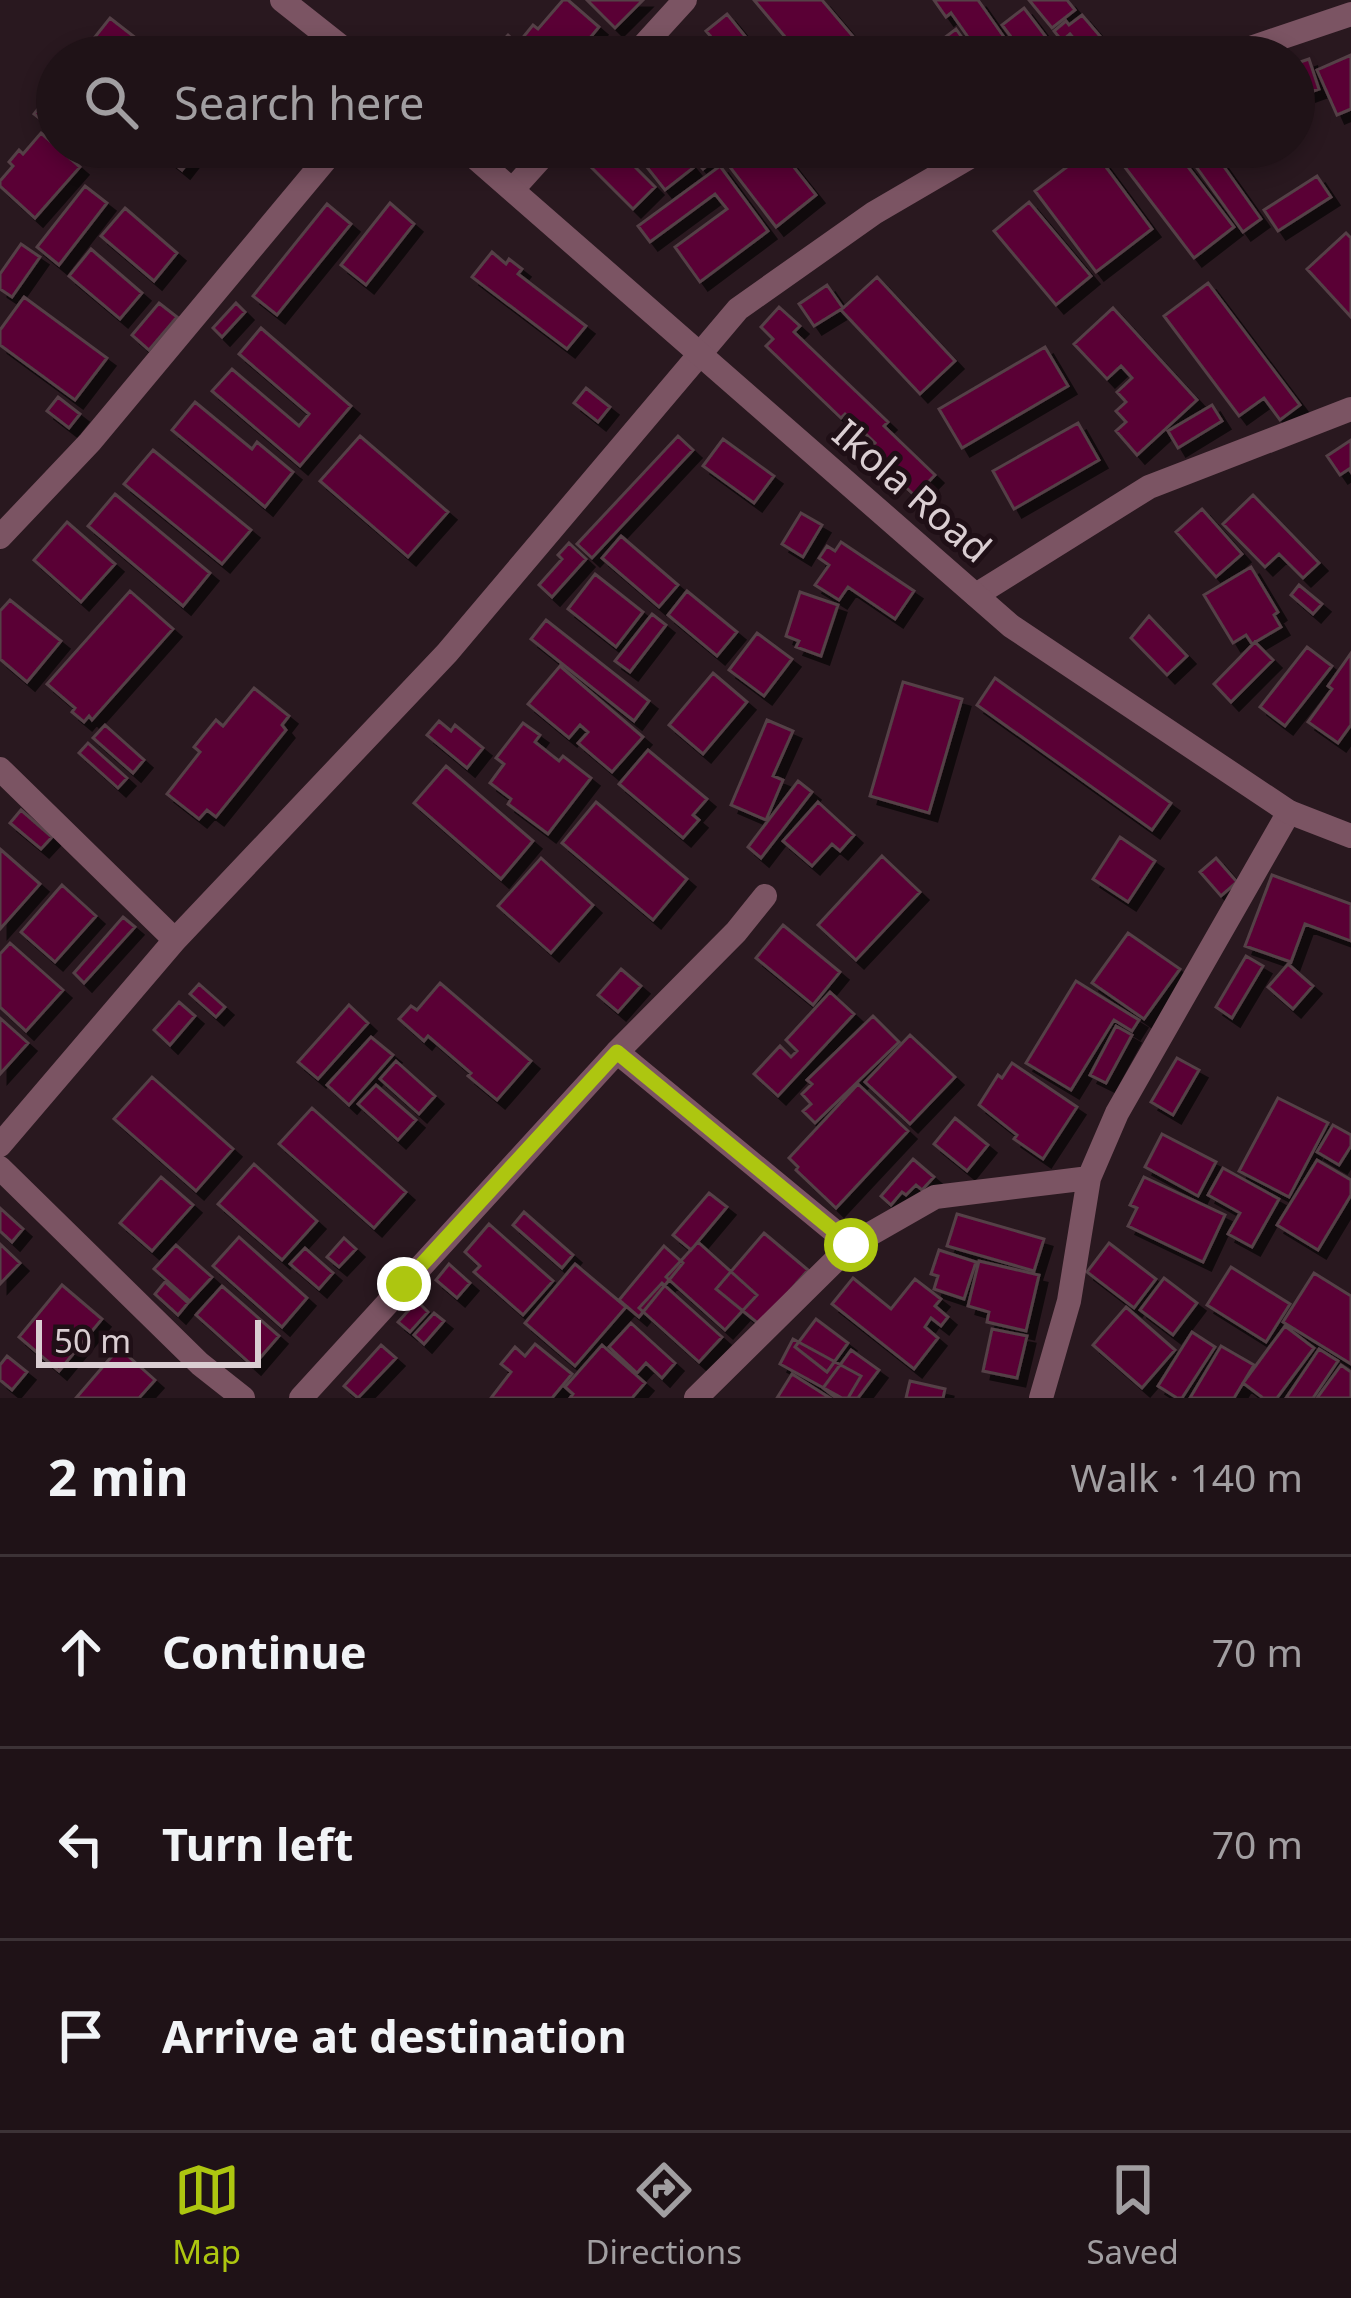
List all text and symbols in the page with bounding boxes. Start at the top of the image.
search box [36,36,1315,168]
icon: search [78,69,144,135]
text: Search here [174,72,424,133]
street label: Ikola Road [823,406,1003,573]
route start [824,1218,878,1272]
route end [377,1257,431,1311]
scale bar [36,1314,261,1367]
text: 50 m [54,1318,131,1363]
text: 2 min [48,1441,189,1511]
text: Walk · 140 m [1070,1450,1303,1503]
icon: ahead [48,1619,114,1685]
text: Continue [162,1621,367,1682]
text: 70 m [1212,1625,1303,1678]
icon: left [48,1811,114,1877]
text: Turn left [162,1813,353,1874]
text: 70 m [1212,1817,1303,1870]
icon: arrive [48,2003,114,2069]
text: Arrive at destination [162,2005,627,2066]
tab: Map [172,2157,241,2274]
tab: Directions [585,2157,742,2274]
tab: Saved [1086,2157,1179,2274]

